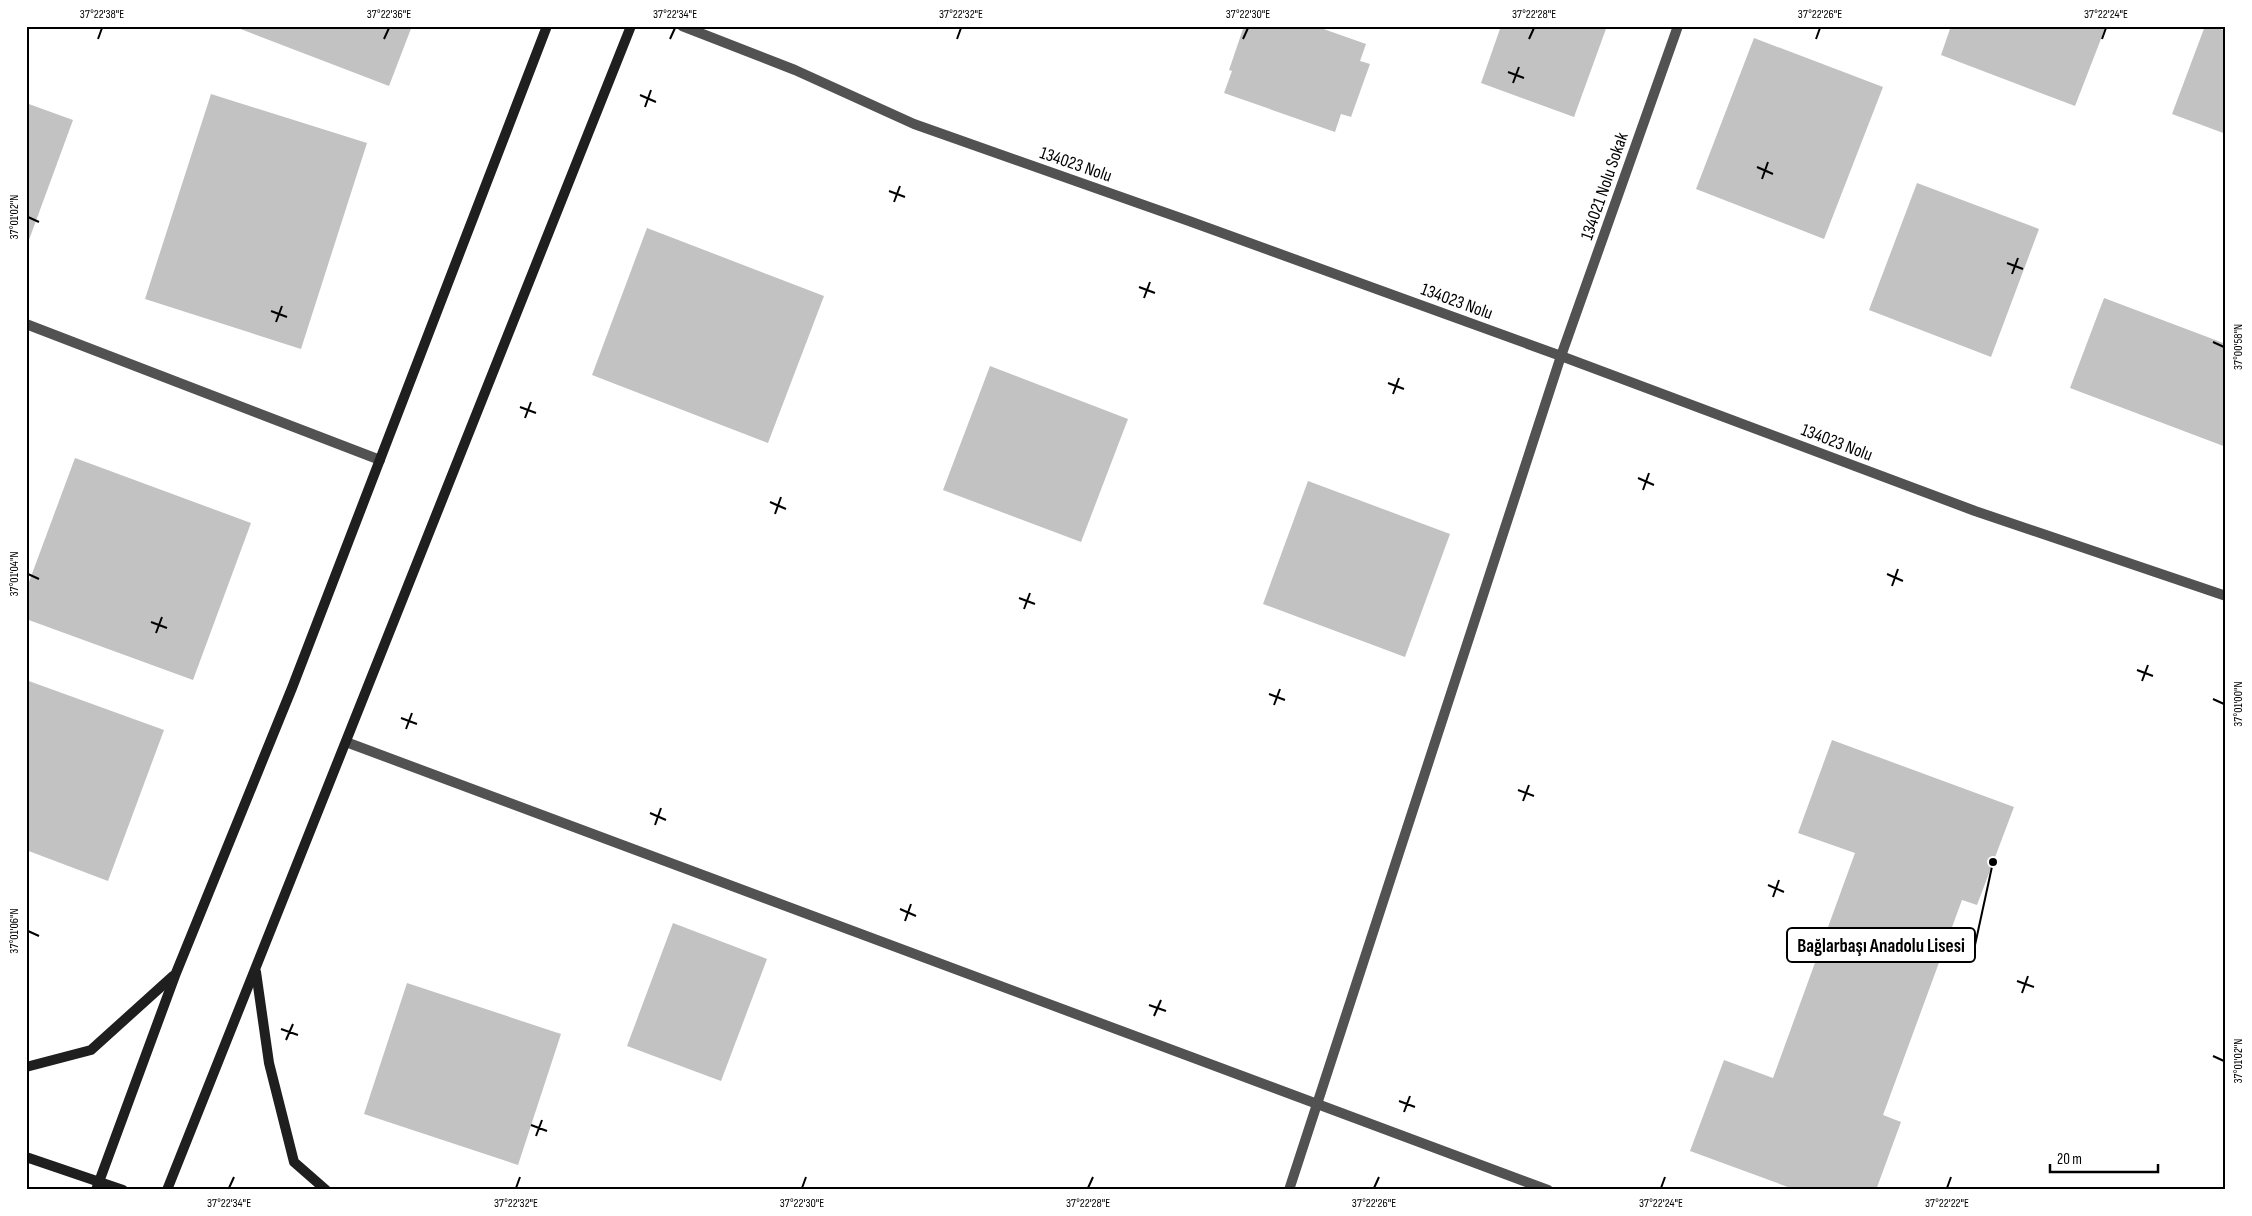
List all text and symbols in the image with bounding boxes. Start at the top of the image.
text: 37°22'38"E [80,7,124,22]
text: 37°22'36"E [367,7,411,22]
text: 37°22'34"E [653,7,697,22]
text: 37°22'32"E [939,7,983,22]
text: 37°22'30"E [1226,7,1270,22]
text: 37°22'28"E [1512,7,1556,22]
text: 37°22'26"E [1798,7,1842,22]
text: 37°22'24"E [2084,7,2128,22]
street label: 134021 Nolu Sokak [1576,130,1633,243]
street label: 134023 Nolu [1037,142,1115,187]
text: 37°01'02"N [7,195,22,239]
street label: 134023 Nolu [1418,279,1496,324]
text: 37°00'58"N [2231,324,2246,370]
street label: 134023 Nolu [1798,419,1876,466]
text: 37°01'04"N [7,551,22,597]
text: 37°01'00"N [2231,681,2246,727]
text: 37°01'06"N [7,908,22,954]
callout: Bağlarbaşı Anadolu Lisesi [1787,928,1975,962]
text: Bağlarbaşı Anadolu Lisesi [1797,935,1965,958]
text: 37°01'02"N [2231,1039,2246,1083]
scale bar [2050,1141,2157,1173]
text: 20 m [2057,1150,2082,1169]
text: 37°22'34"E [207,1196,251,1211]
text: 37°22'32"E [494,1196,538,1211]
text: 37°22'30"E [780,1196,824,1211]
text: 37°22'28"E [1066,1196,1110,1211]
text: 37°22'26"E [1352,1196,1396,1211]
text: 37°22'24"E [1639,1196,1683,1211]
text: 37°22'22"E [1925,1196,1969,1211]

